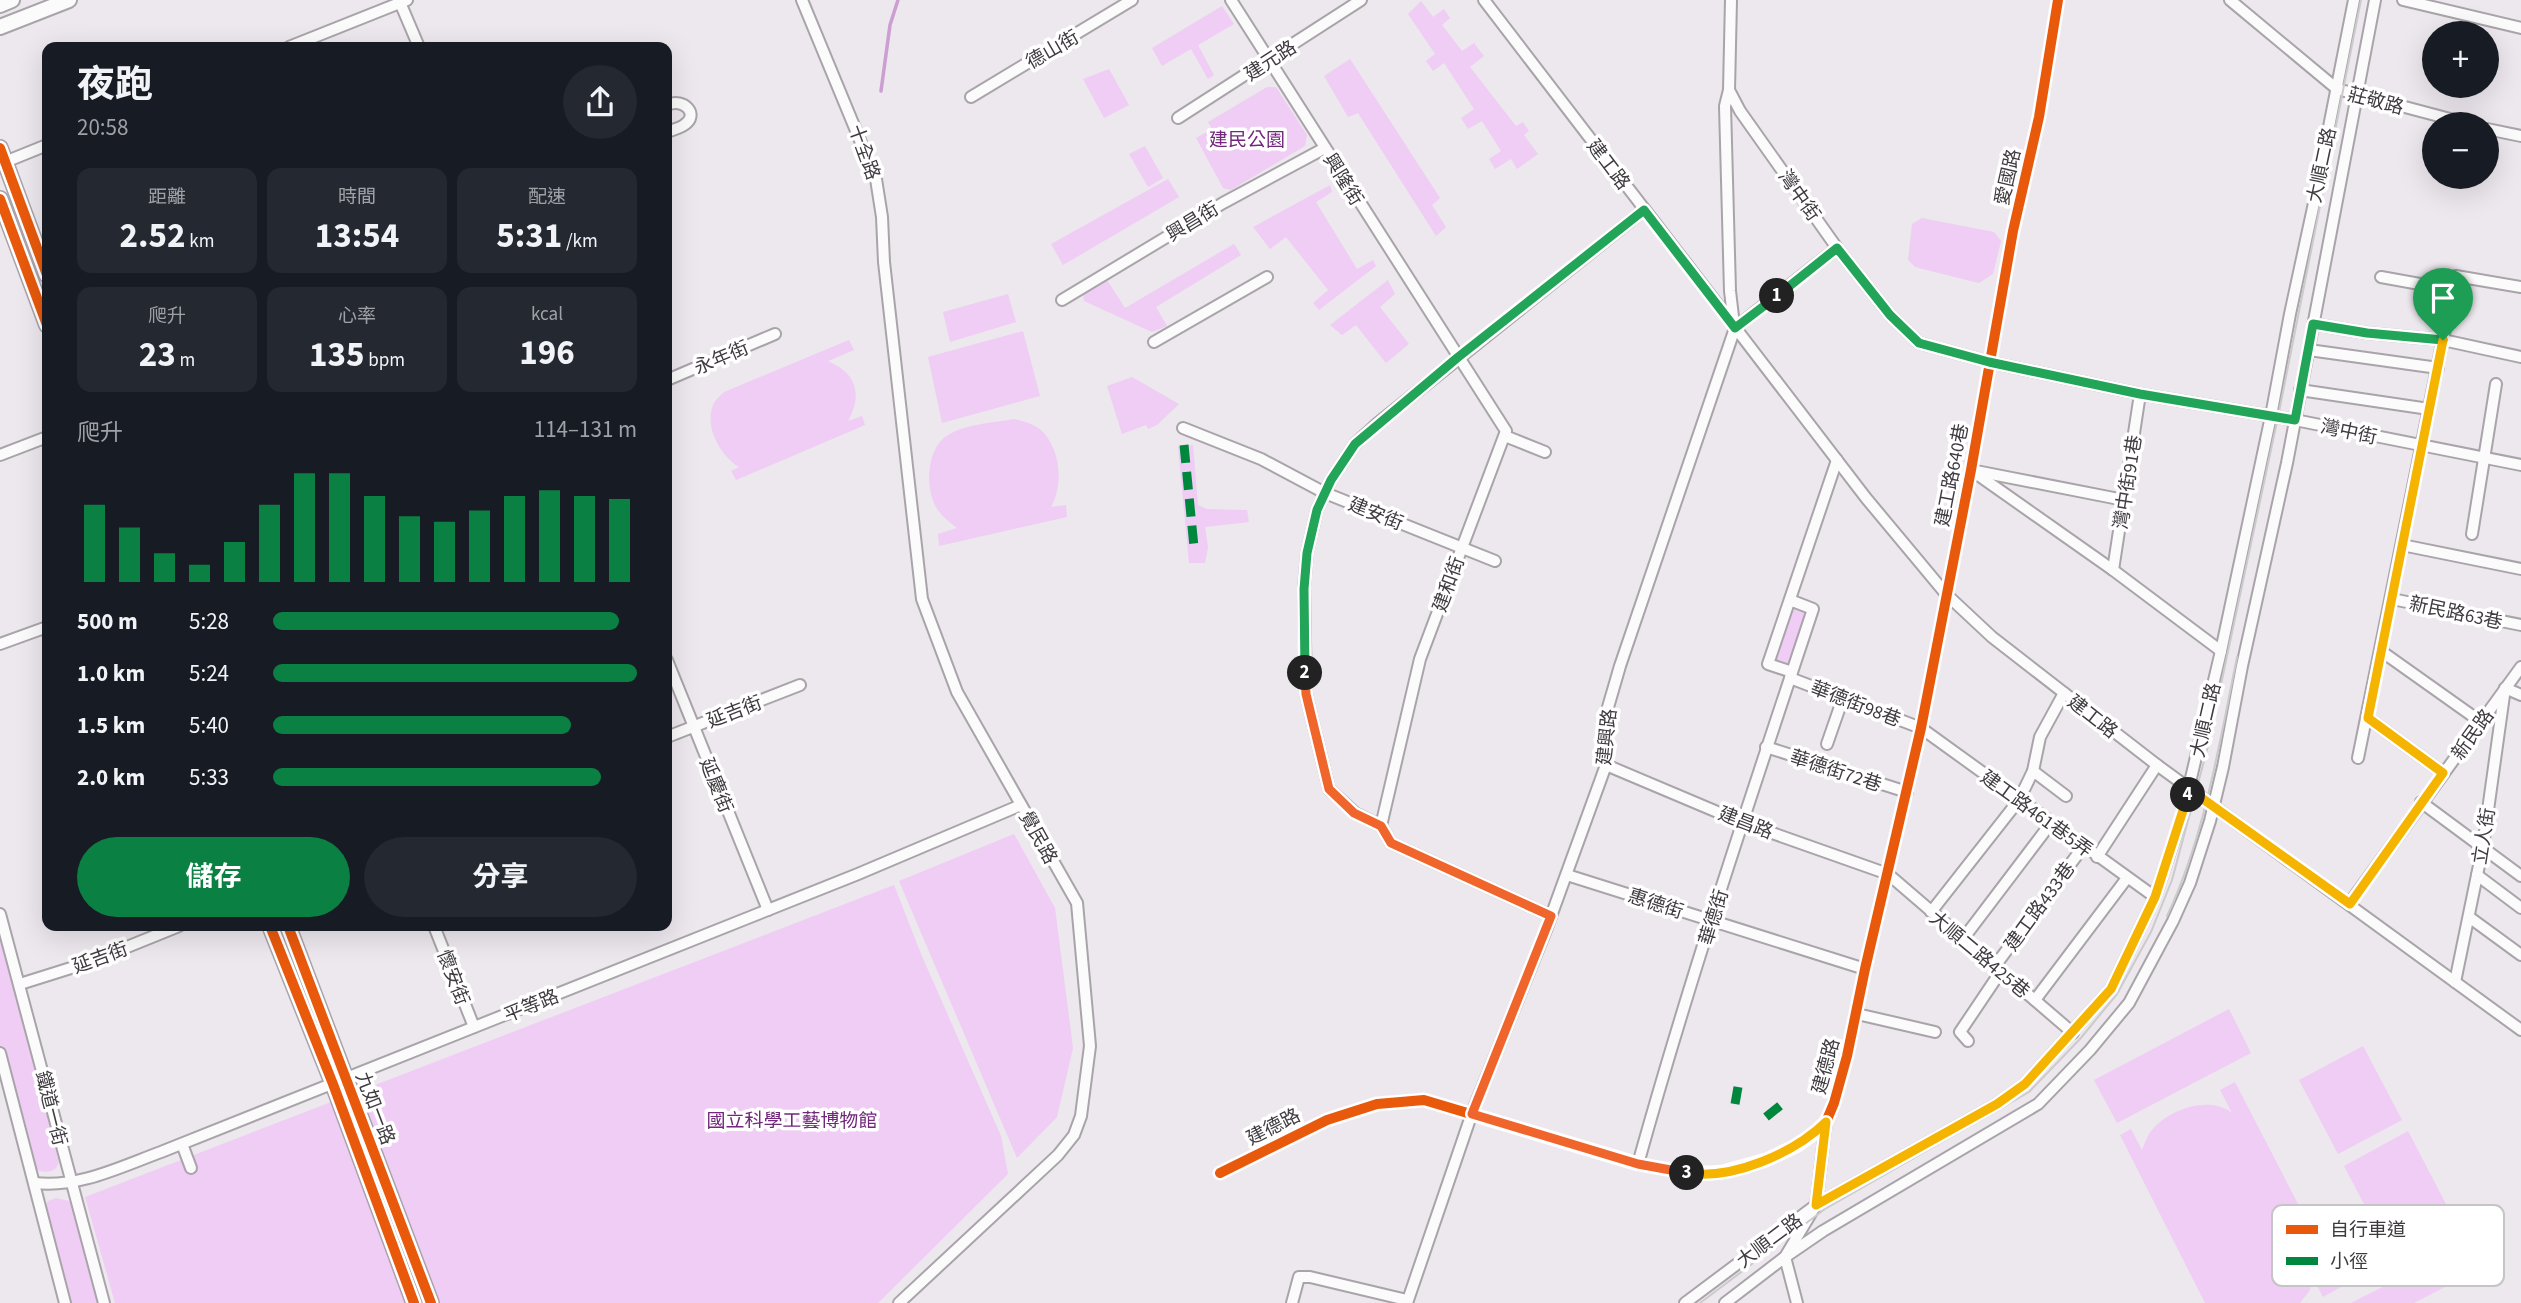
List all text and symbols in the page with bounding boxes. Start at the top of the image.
map controls [2422,21,2499,189]
button: + [2422,21,2499,98]
street label: 德山街 [1021,24,1084,76]
street label: 建元路 [1240,34,1302,88]
text: 夜跑 [77,58,153,112]
button: share [563,65,637,139]
street label: 莊敬路 [2345,81,2407,122]
text: 20:58 [77,111,128,144]
button: − [2422,112,2499,189]
street label: 十全路 [841,121,886,184]
street label: 大順二路 [2301,125,2344,205]
park label: 建民公園 [1209,127,1285,154]
street label: 建工路 [1580,134,1636,196]
street label: 愛國路 [1989,147,2028,208]
street label: 興隆街 [1316,148,1369,211]
street label: 灣中街 [1771,165,1826,227]
text: 距離 [148,184,186,211]
text: 時間 [338,184,376,211]
text: 配速 [528,184,566,211]
street label: 興昌街 [1161,196,1224,249]
text: 2.52 [120,211,185,261]
text: 13:54 [315,211,399,261]
text: 5:31 [496,211,562,261]
text: km [185,228,214,255]
text: /km [562,228,598,255]
pin [2413,268,2473,340]
pin: 1 [1760,278,1795,314]
icon: arrive [2424,279,2462,317]
text: 1 [1771,282,1782,309]
text: kcal [531,301,563,328]
text: 爬升 [148,303,186,330]
text: 心率 [338,303,376,330]
text: 196 [519,328,575,378]
text: 23 [139,330,176,380]
text: 135 [309,330,364,380]
street label: 永年街 [690,335,753,382]
text: m [176,347,195,374]
text: bpm [364,347,405,374]
text: 114–131 m [534,413,637,446]
street label: 灣中街 [2318,413,2379,452]
text: 爬升 [77,416,123,449]
street label: 建工路640巷 [1929,421,1976,529]
street label: 灣中街91巷 [2108,433,2149,531]
street label: 建安街 [1344,491,1407,538]
street label: 建和街 [1427,553,1472,616]
street label: 新民路63巷 [2406,590,2505,637]
text: 500 m [77,605,138,638]
text: 5:28 [189,605,229,638]
pin: 2 [1288,656,1322,690]
text: 1.0 km [77,657,145,690]
text: 5:24 [189,657,229,690]
text: 2 [1299,659,1310,686]
street label: 華德街98巷 [1806,675,1905,734]
street label: 大順二路 [2185,680,2228,760]
street label: 建工路 [2061,689,2123,745]
street label: 延吉街 [703,690,766,735]
street label: 新民路 [2446,704,2501,766]
street label: 建興路 [1591,707,1624,767]
text: 1.5 km [77,709,145,742]
text: 5:40 [189,709,229,742]
street label: 華德街72巷 [1786,744,1885,799]
street label: 延慶街 [692,754,739,817]
text: 2.0 km [77,761,145,794]
text: 5:33 [189,761,229,794]
street label: 建工路461巷5弄 [1974,764,2098,864]
pin: 4 [2170,778,2206,812]
text: 4 [2182,781,2193,808]
street label: 建昌路 [1714,801,1777,846]
street label: 覺民路 [1012,806,1063,869]
street label: 立人街 [2467,806,2502,867]
button: 儲存 [77,837,350,917]
button: 分享 [364,837,637,917]
street label: 建工路433巷 [1999,857,2082,957]
street label: 惠德街 [1624,883,1687,926]
street label: 華德街 [1693,886,1736,949]
street label: 大順二路425巷 [1923,905,2035,1005]
street label: 延吉街 [69,936,132,981]
street label: 懷安街 [430,946,475,1009]
street label: 平等路 [500,983,563,1030]
street label: 建德路 [1806,1035,1847,1097]
street label: 鐵道一街 [28,1068,73,1149]
street label: 九如一路 [348,1068,401,1149]
street label: 建德路 [1242,1102,1305,1152]
park label: 國立科學工藝博物館 [706,1108,878,1135]
pin: 3 [1670,1156,1704,1190]
text: 3 [1681,1159,1692,1186]
legend [2272,1205,2504,1286]
street label: 大順二路 [1731,1208,1808,1275]
text: 自行車道 [2330,1217,2406,1244]
text: 小徑 [2330,1249,2368,1276]

